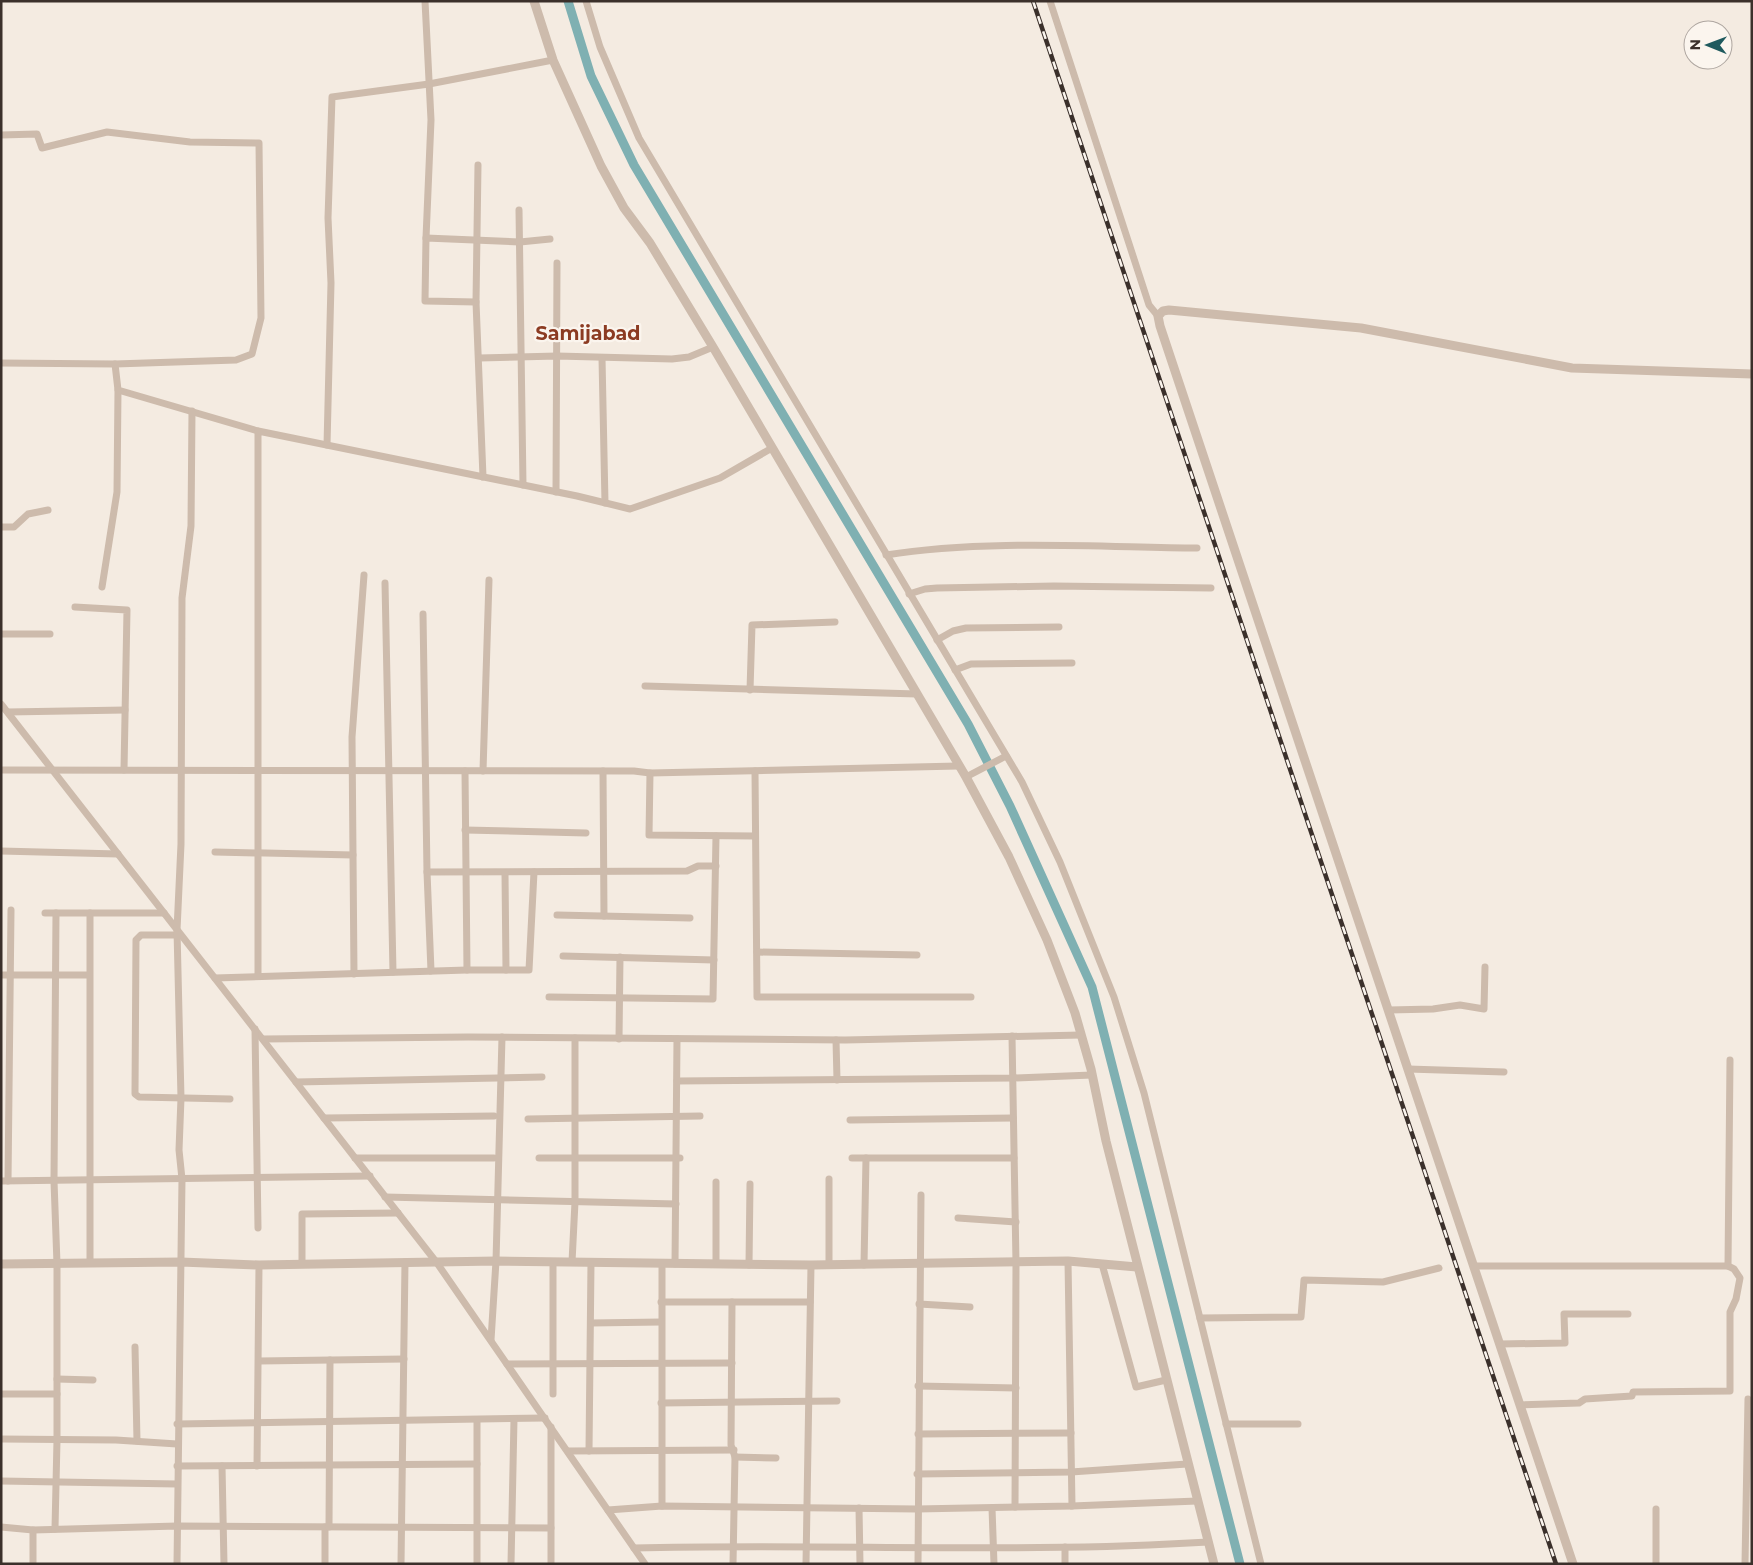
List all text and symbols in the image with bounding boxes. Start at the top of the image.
north arrow [1683,20,1733,70]
text: N [1686,39,1704,51]
district label: Samijabad [536,322,640,345]

